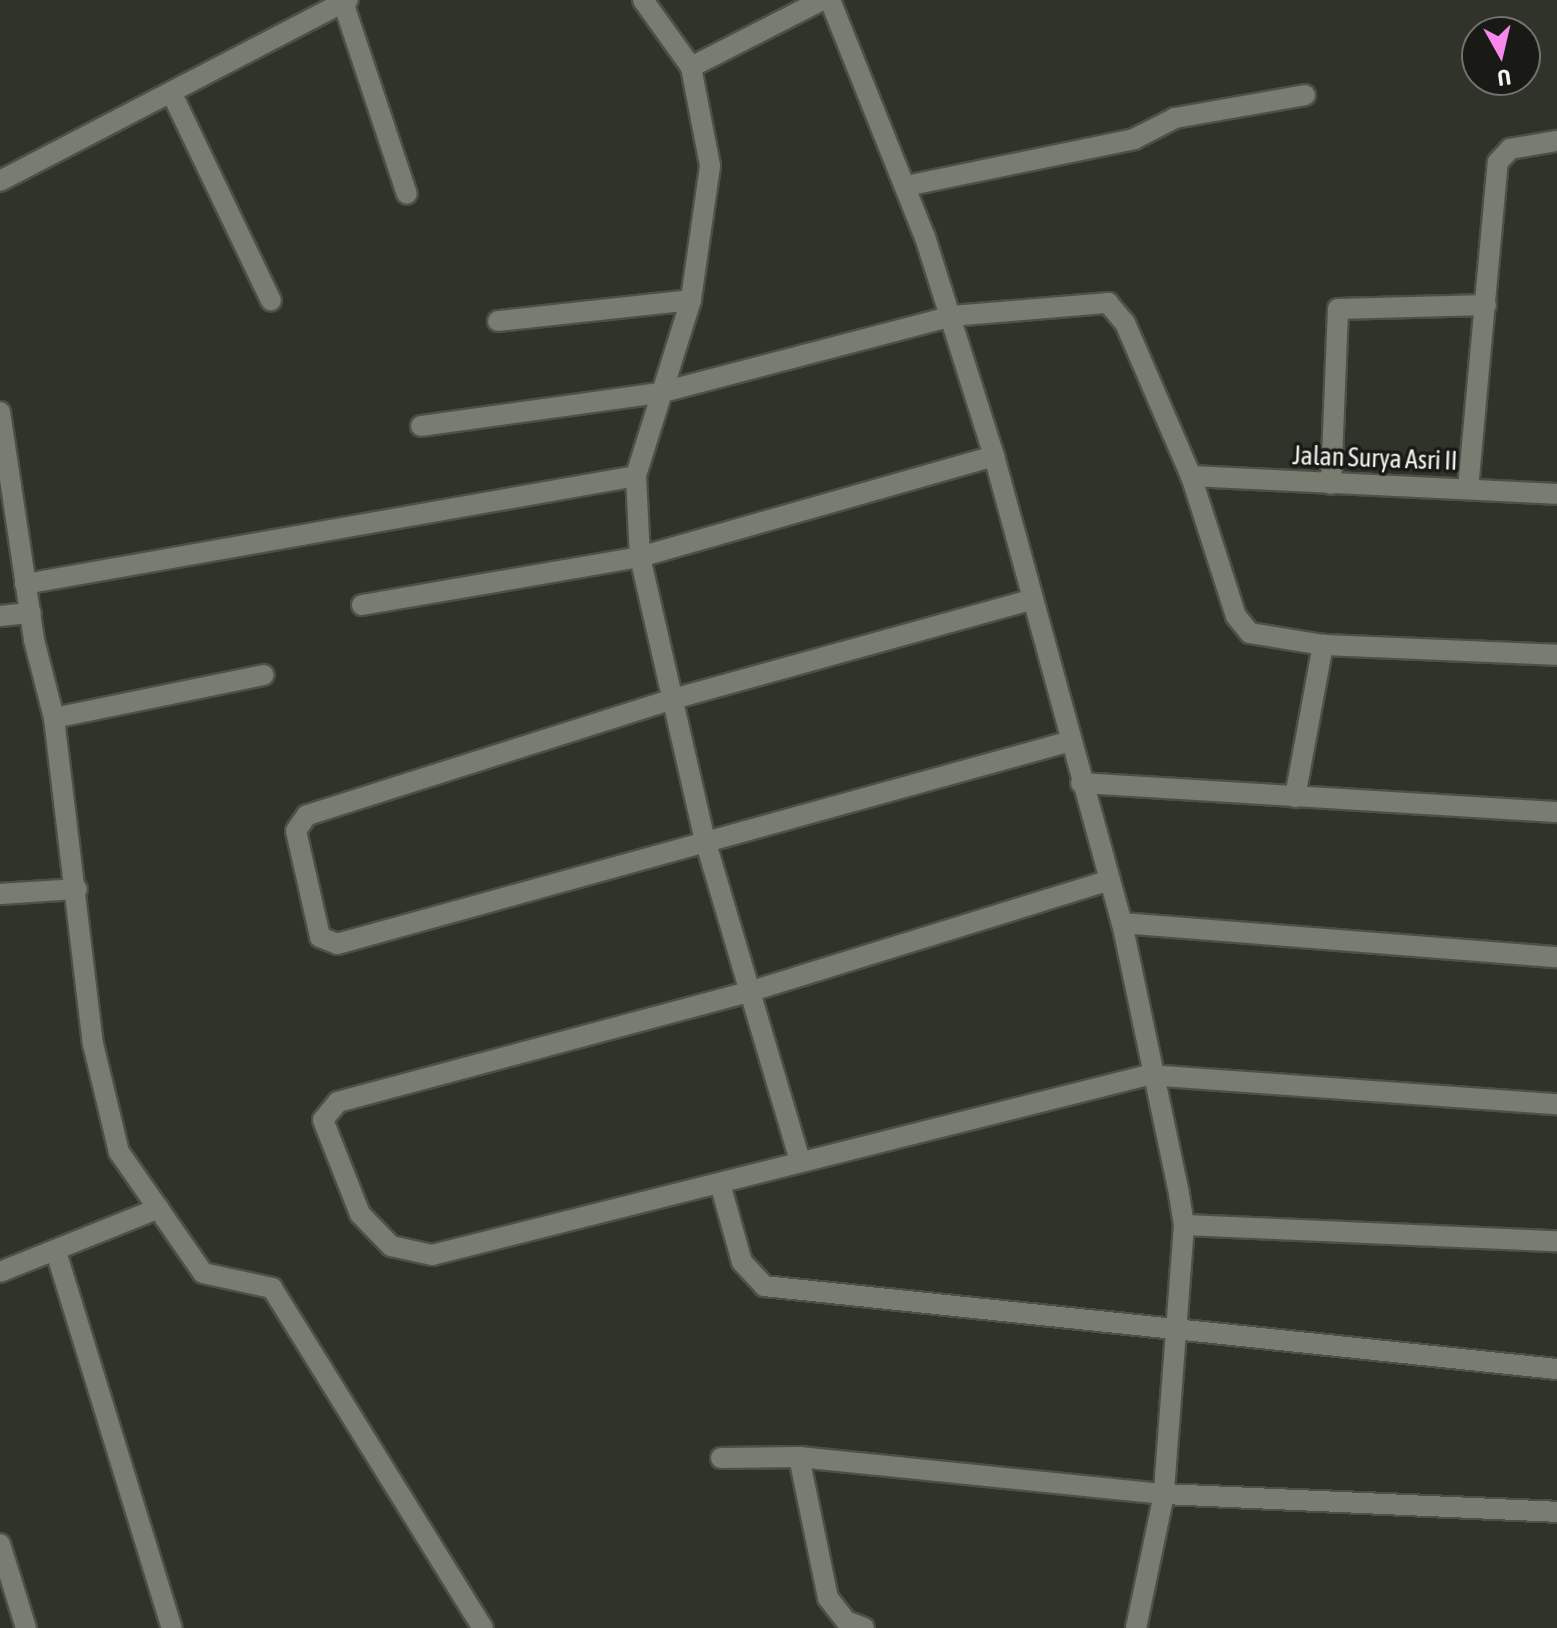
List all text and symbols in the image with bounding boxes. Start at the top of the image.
north arrow [1461,16,1541,96]
text: U [1496,64,1512,92]
street label: Jalan Surya Asri II [1292,441,1458,477]

